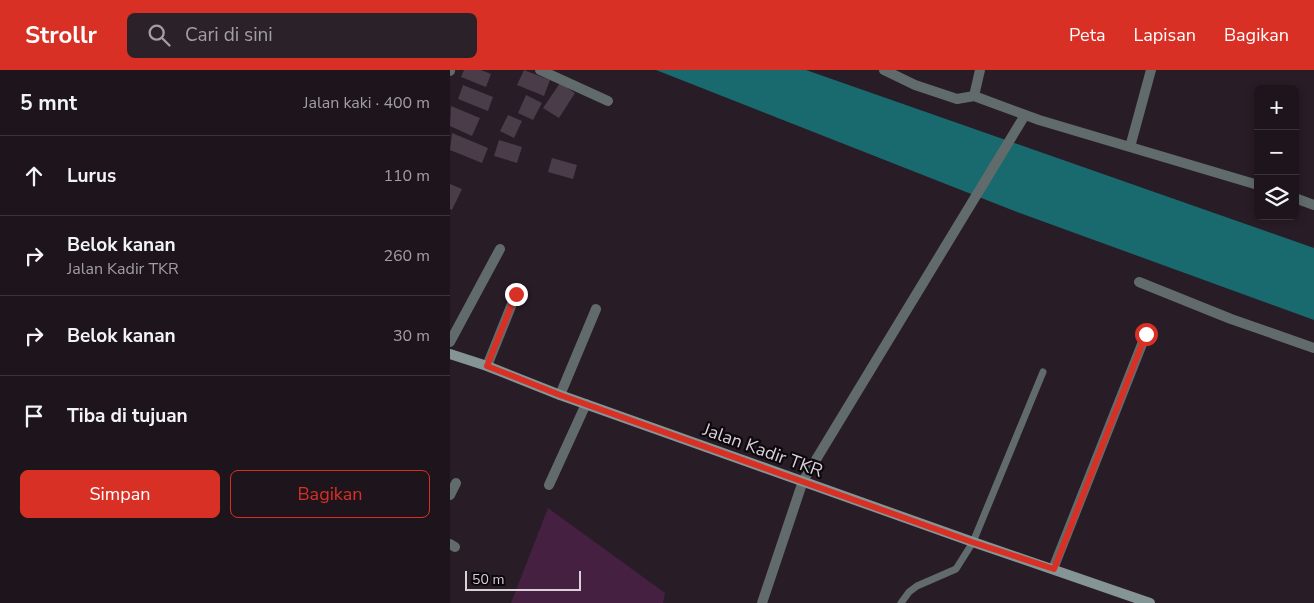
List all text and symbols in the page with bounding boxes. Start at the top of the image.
search box [127,13,477,58]
text: Strollr [25,19,97,51]
icon: search [145,21,173,49]
text: Cari di sini [185,22,273,48]
text: Peta [1069,23,1105,47]
text: Lapisan [1133,23,1196,47]
text: Bagikan [1224,23,1289,47]
map controls [1254,85,1299,220]
button: + [1254,85,1299,130]
text: 5 mnt [20,89,77,117]
text: Jalan kaki · 400 m [303,92,430,114]
button: − [1254,130,1299,175]
icon: ahead [20,162,48,190]
text: Lurus [67,163,116,189]
text: 110 m [383,165,430,187]
button: layers [1254,175,1299,220]
text: Belok kanan [67,232,176,258]
icon: right [20,242,48,270]
text: 260 m [383,245,430,267]
text: Jalan Kadir TKR [67,258,179,280]
route end [505,283,528,306]
icon: right [20,322,48,350]
text: Belok kanan [67,323,176,349]
route start [1135,323,1158,346]
text: 30 m [393,325,430,347]
icon: arrive [20,402,48,430]
text: Tiba di tujuan [67,403,188,429]
street label: Jalan Kadir TKR [699,417,826,483]
button: Simpan [20,470,220,518]
button: Bagikan [230,470,430,518]
scale bar [465,568,581,591]
text: 50 m [472,570,504,589]

